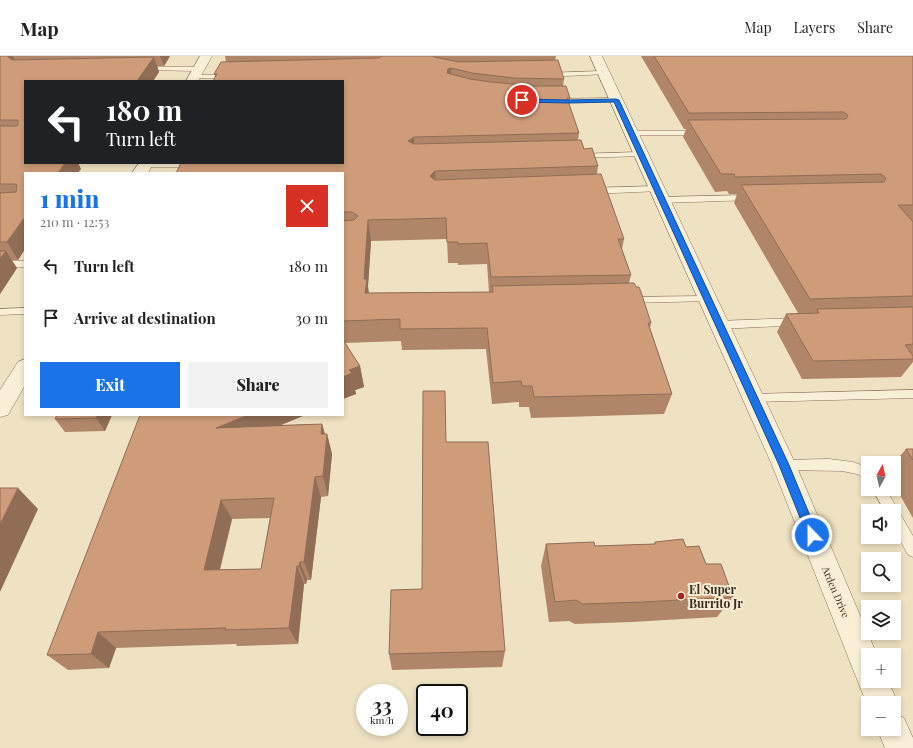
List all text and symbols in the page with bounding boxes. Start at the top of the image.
text: Map [20,15,59,41]
text: Map [744,18,772,37]
text: Layers [794,18,835,37]
text: Share [857,18,893,37]
pin [505,83,539,117]
icon: arrive [511,89,533,111]
text: 180 m [106,91,182,128]
icon: left [40,96,92,148]
text: Turn left [106,127,176,151]
text: 1 min [40,182,99,214]
button: close [286,185,328,227]
text: 210 m · 12:53 [40,213,109,230]
icon: left [40,255,62,277]
text: Turn left [74,256,135,276]
text: 180 m [289,256,328,276]
icon: arrive [40,307,62,329]
text: Arrive at destination [74,308,216,328]
text: 30 m [295,308,328,328]
button: Exit [40,362,180,408]
button: Share [188,362,328,408]
north arrow [861,456,901,496]
map controls [861,456,901,736]
button: sound [861,504,901,544]
position arrow [791,514,833,556]
button: search [861,552,901,592]
street label: Arden Drive [819,563,853,620]
place label: El Super Burrito Jr [689,581,743,611]
marker: El Super Burrito Jr [676,591,686,601]
button: layers [861,600,901,640]
button: + [861,648,901,688]
speed limit sign: 40 [416,684,468,736]
text: 33 [372,691,392,718]
button: − [861,696,901,736]
text: km/h [370,713,394,727]

